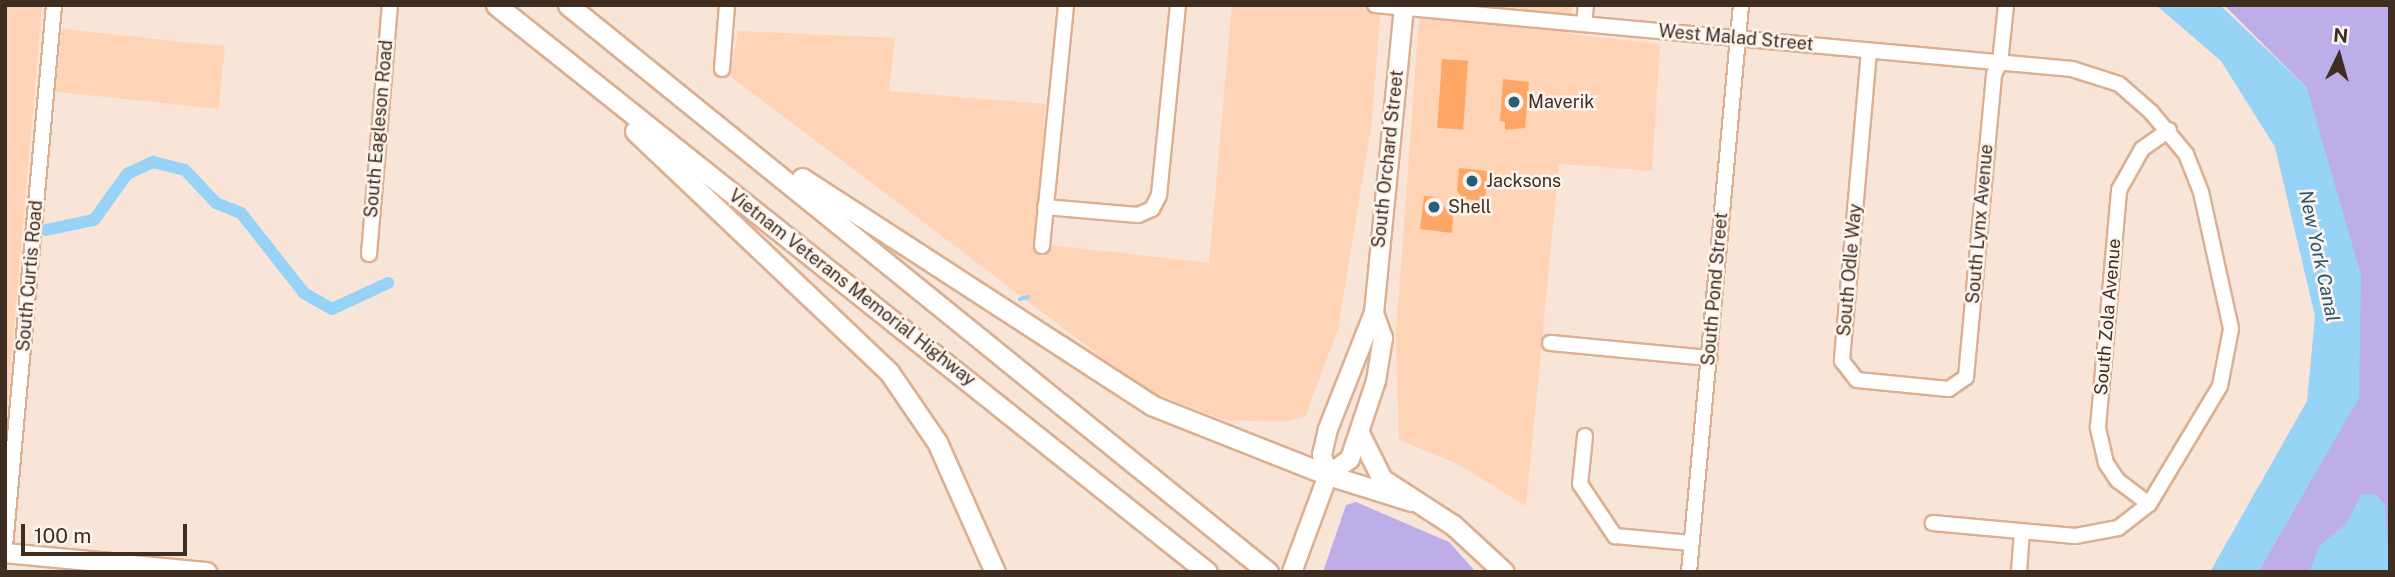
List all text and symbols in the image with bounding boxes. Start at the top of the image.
street label: West Malad Street [1658,20,1814,56]
north arrow [2304,21,2374,91]
text: N [2332,23,2349,47]
street label: South Eagleson Road [360,39,398,219]
street label: South Orchard Street [1368,69,1408,249]
place label: Maverik [1528,91,1594,113]
marker: Maverik [1506,94,1522,110]
street label: South Lynx Avenue [1962,143,1998,305]
place label: Jacksons [1486,170,1561,192]
marker: Jacksons [1464,173,1480,189]
street label: Vietnam Veterans Memorial Highway [724,185,980,391]
water label: New York Canal [2294,188,2344,324]
place label: Shell [1448,196,1491,218]
street label: South Curtis Road [13,199,47,353]
marker: Shell [1426,199,1442,215]
street label: South Odle Way [1833,203,1867,337]
street label: South Pond Street [1698,211,1732,367]
street label: South Zola Avenue [2090,238,2126,396]
scale bar [24,510,191,554]
text: 100 m [34,523,91,548]

